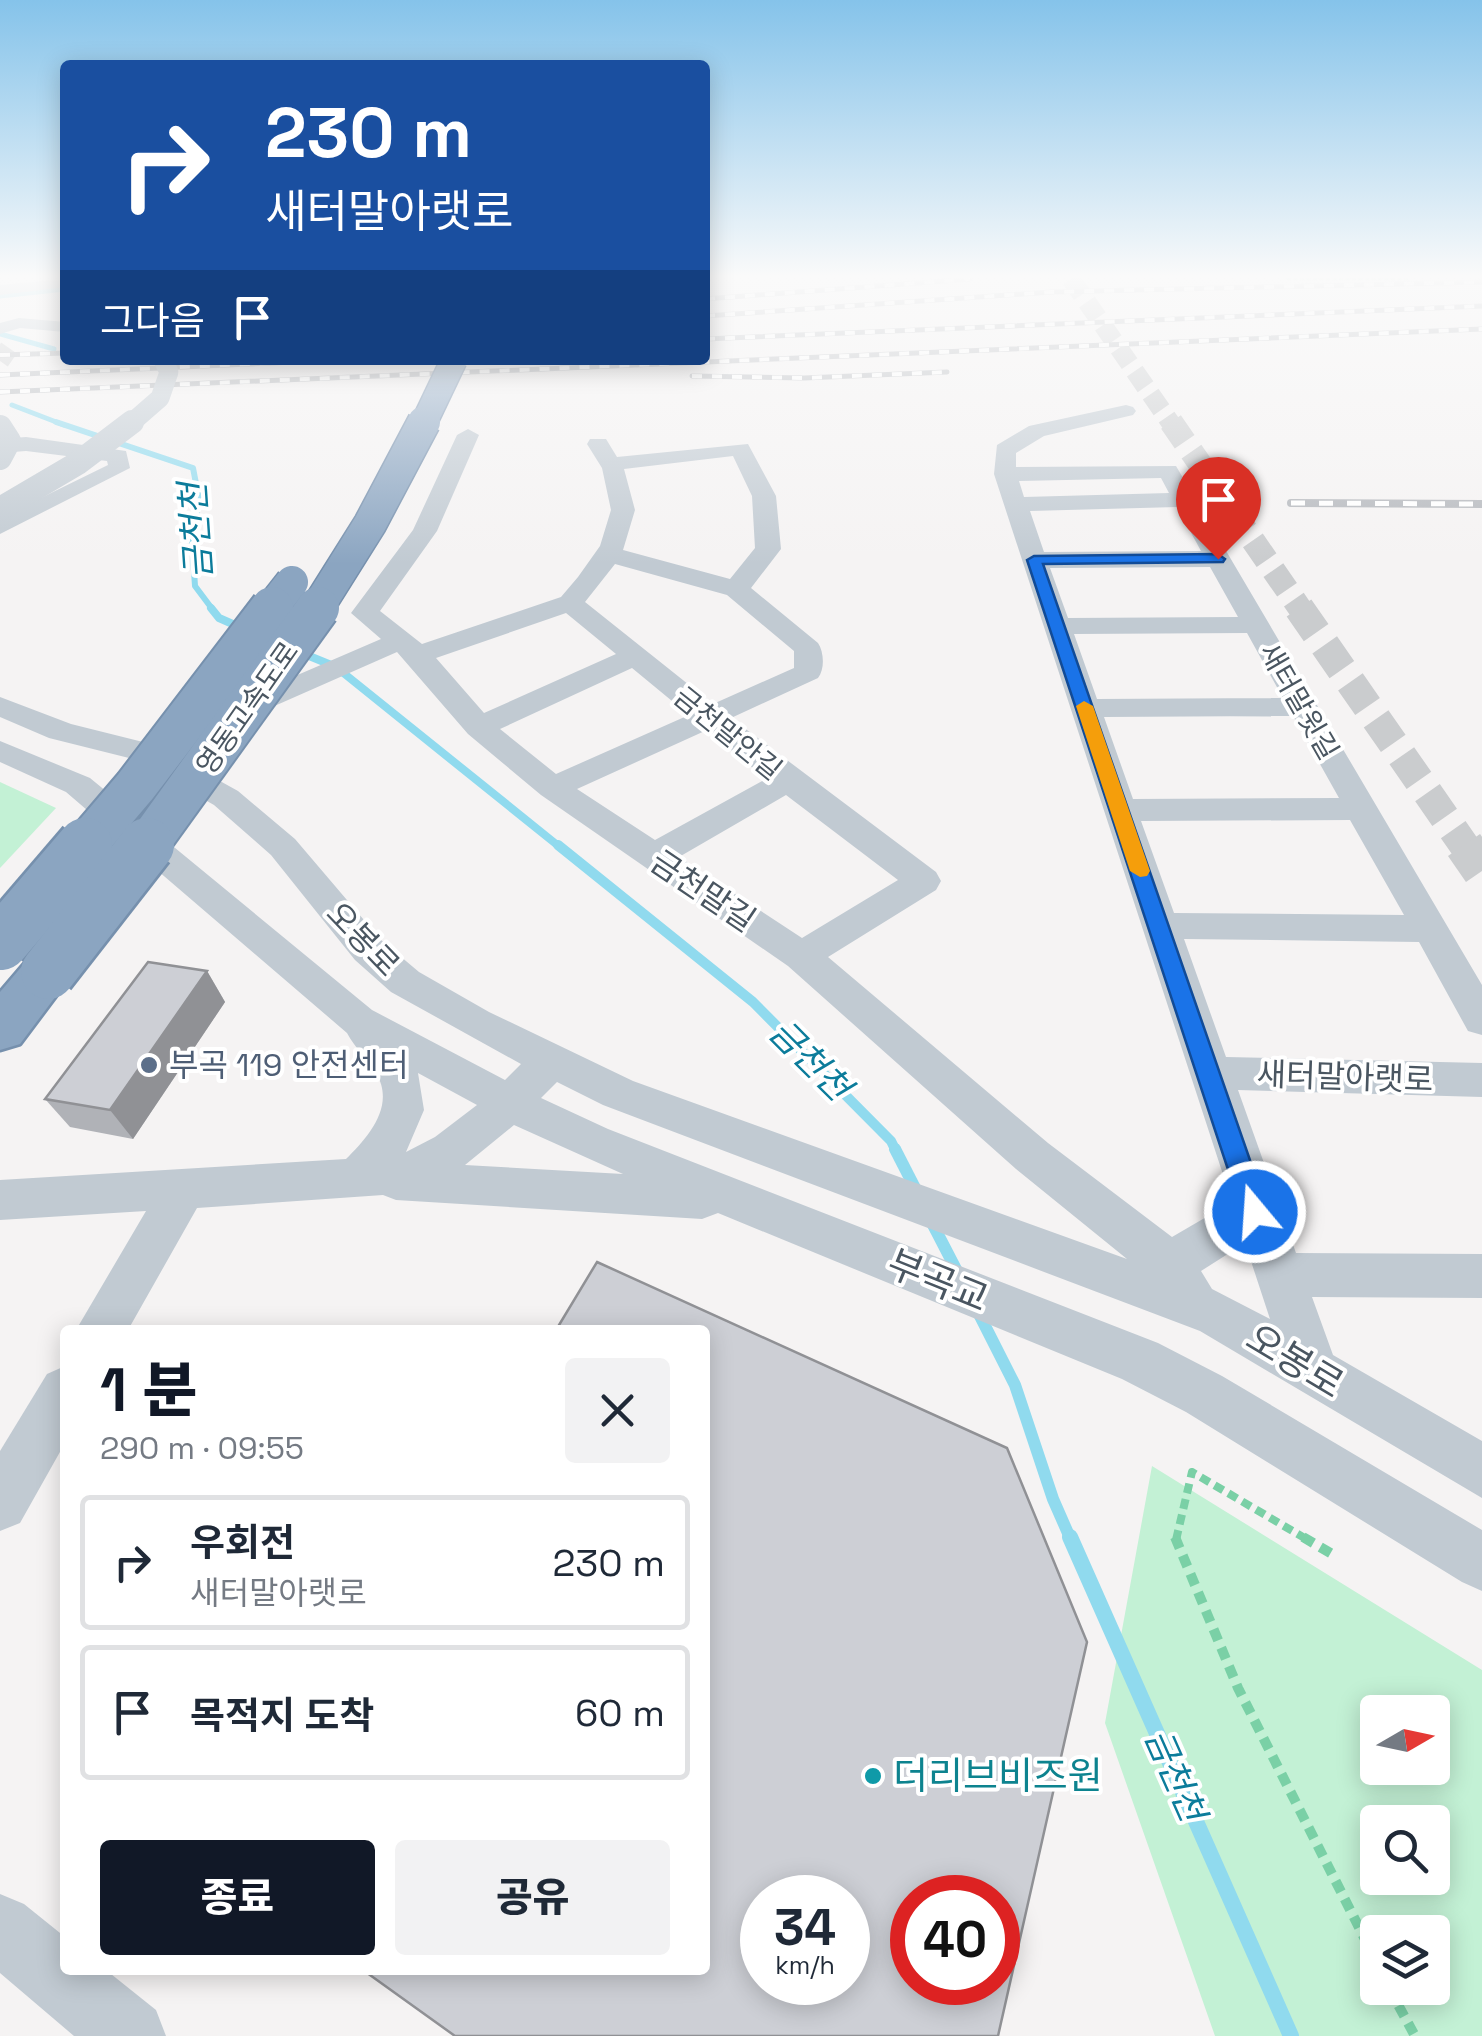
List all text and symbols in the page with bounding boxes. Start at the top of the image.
text: 230 m [265,88,472,177]
icon: right [100,100,230,230]
text: 새터말아랫로 [265,183,513,240]
icon: arrive [225,290,280,345]
text: 그다음 [100,297,205,345]
pin [1176,457,1261,560]
icon: arrive [1191,472,1246,527]
water label: 금천천 [170,477,221,581]
street label: 영동고속도로 [188,634,306,782]
street label: 새터말윗길 [1251,636,1347,766]
street label: 금천말안길 [667,678,789,788]
street label: 금천말길 [643,841,763,941]
street label: 오봉로 [318,893,408,985]
water label: 금천천 [760,1010,862,1112]
place label: 부곡 119 안전센터 [169,1045,408,1085]
marker: 부곡 119 안전센터 [138,1054,160,1076]
street label: 새터말아랫로 [1256,1054,1434,1100]
position arrow [1203,1160,1307,1264]
street label: 부곡교 [880,1239,996,1323]
street label: 오봉로 [1238,1313,1352,1409]
text: 1 분 [100,1352,198,1429]
button: close [565,1358,670,1463]
text: 290 m · 09:55 [100,1428,304,1468]
text: 우회전 [190,1519,295,1567]
icon: right [105,1535,160,1590]
text: 230 m [552,1539,665,1587]
text: 새터말아랫로 [190,1573,367,1613]
icon: arrive [105,1685,160,1740]
text: 60 m [575,1689,665,1737]
text: 목적지 도착 [190,1692,374,1740]
north arrow [1360,1695,1450,1785]
map controls [1360,1695,1450,2005]
water label: 금천천 [1135,1722,1216,1832]
place label: 더리브비즈원 [893,1752,1103,1800]
marker: 더리브비즈원 [862,1765,884,1787]
button: search [1360,1805,1450,1895]
button: 종료 [100,1840,375,1955]
button: 공유 [395,1840,670,1955]
speed limit sign: 40 [890,1875,1020,2005]
text: 34 [774,1896,836,1960]
button: layers [1360,1915,1450,2005]
text: km/h [775,1949,835,1981]

